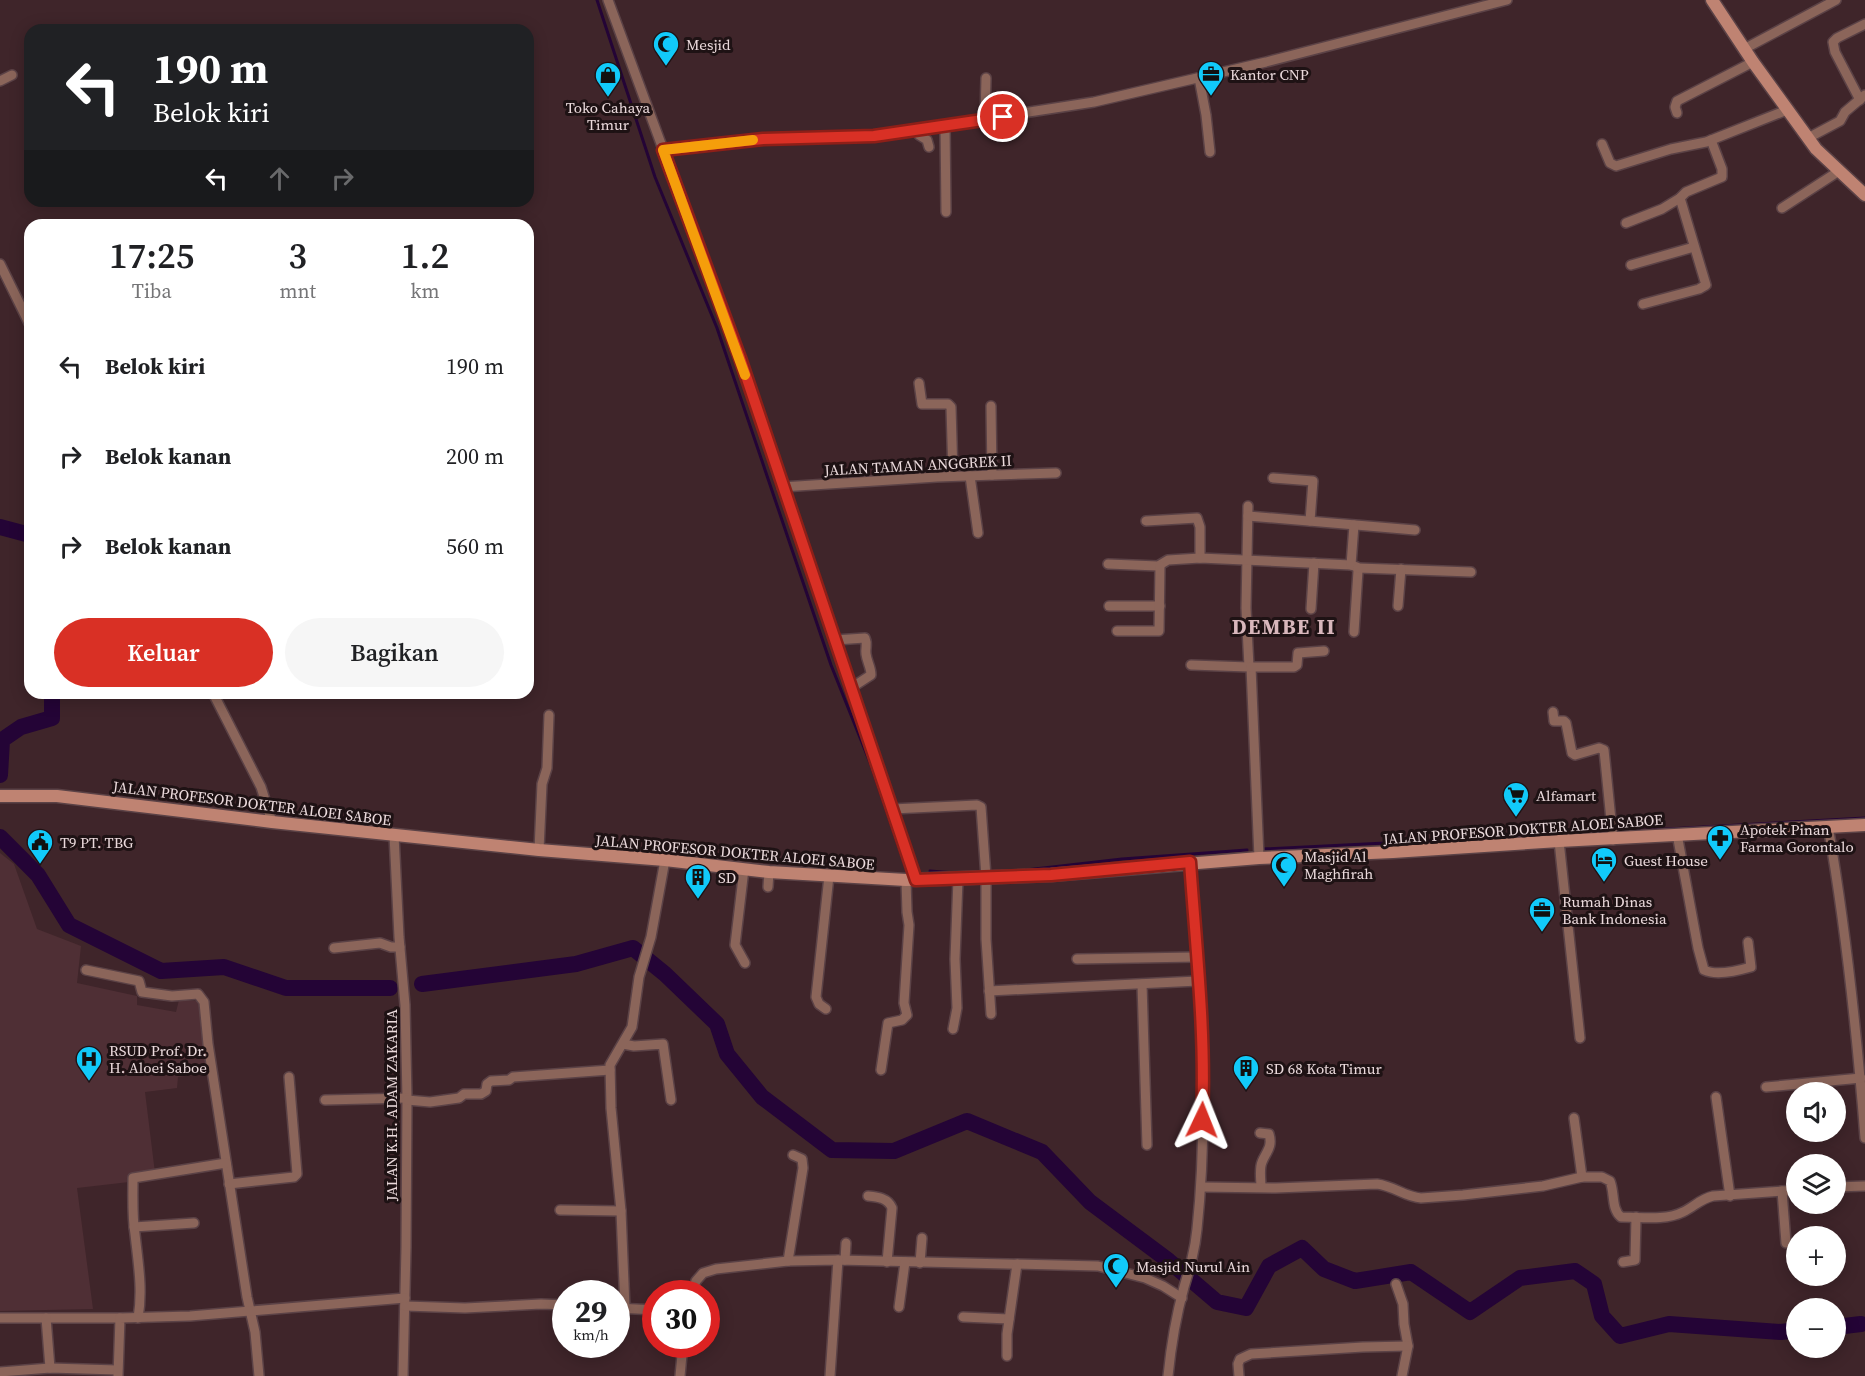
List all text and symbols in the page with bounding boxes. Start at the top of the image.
mosque icon: Mesjid [651,29,681,67]
place label: Mesjid [686,34,731,55]
text: 190 m [153,39,268,97]
icon: left [54,48,132,126]
office icon: Kantor CNP [1196,59,1226,97]
shop icon: Toko Cahaya Timur [593,60,623,98]
place label: Kantor CNP [1230,64,1309,85]
pin [977,91,1028,142]
text: Belok kiri [153,94,269,131]
place label: Toko Cahaya Timur [566,97,651,135]
icon: arrive [986,100,1019,133]
icon: left [200,162,233,195]
icon: ahead [263,162,296,195]
icon: right [326,162,359,195]
text: 17:25 [109,231,195,280]
text: 3 [288,231,307,280]
text: 1.2 [401,231,449,280]
text: Tiba [132,277,172,305]
text: mnt [279,277,316,305]
text: km [411,277,439,305]
icon: left [54,350,87,383]
text: Belok kiri [105,351,205,381]
text: 190 m [446,351,504,381]
icon: right [54,440,87,473]
text: Belok kanan [105,441,231,471]
text: 200 m [446,441,504,471]
street label: JALAN TAMAN ANGGREK II [823,450,1012,480]
icon: right [54,530,87,563]
text: Belok kanan [105,531,231,561]
text: 560 m [446,531,504,561]
district label: DEMBE II [1232,612,1336,641]
button: Keluar [54,618,273,687]
button: Bagikan [285,618,504,687]
street label: JALAN PROFESOR DOKTER ALOEI SABOE [111,775,392,830]
supermarket icon: Alfamart [1501,780,1531,818]
place label: Alfamart [1536,785,1596,806]
street label: JALAN PROFESOR DOKTER ALOEI SABOE [1382,809,1664,849]
place label: Apotek Pinan Farma Gorontalo [1740,819,1854,857]
pharmacy icon: Apotek Pinan Farma Gorontalo [1705,823,1735,861]
public building icon: T9 PT. TBG [25,827,55,865]
street label: JALAN PROFESOR DOKTER ALOEI SABOE [594,829,875,875]
place label: T9 PT. TBG [60,832,133,853]
hotel icon: Guest House [1589,845,1619,883]
place label: Masjid Al Maghfirah [1304,846,1373,884]
mosque icon: Masjid Al Maghfirah [1269,850,1299,888]
place label: Guest House [1624,850,1708,871]
building icon: SD [683,862,713,900]
place label: SD [718,867,736,888]
place label: Rumah Dinas Bank Indonesia [1562,891,1667,929]
office icon: Rumah Dinas Bank Indonesia [1527,895,1557,933]
street label: JALAN K.H. ADAM ZAKARIA [381,1009,402,1202]
place label: RSUD Prof. Dr. H. Aloei Saboe [109,1040,207,1078]
hospital icon: RSUD Prof. Dr. H. Aloei Saboe [74,1044,104,1082]
building icon: SD 68 Kota Timur [1231,1053,1261,1091]
place label: SD 68 Kota Timur [1266,1058,1382,1079]
map controls [1786,1082,1846,1358]
button: sound [1786,1082,1846,1142]
position arrow [1170,1088,1234,1152]
button: layers [1786,1154,1846,1214]
button: + [1786,1226,1846,1286]
mosque icon: Masjid Nurul Ain [1101,1251,1131,1289]
place label: Masjid Nurul Ain [1136,1256,1250,1277]
speed limit sign: 30 [642,1280,720,1358]
text: 29 [575,1291,607,1332]
button: − [1786,1298,1846,1358]
text: km/h [573,1324,609,1345]

